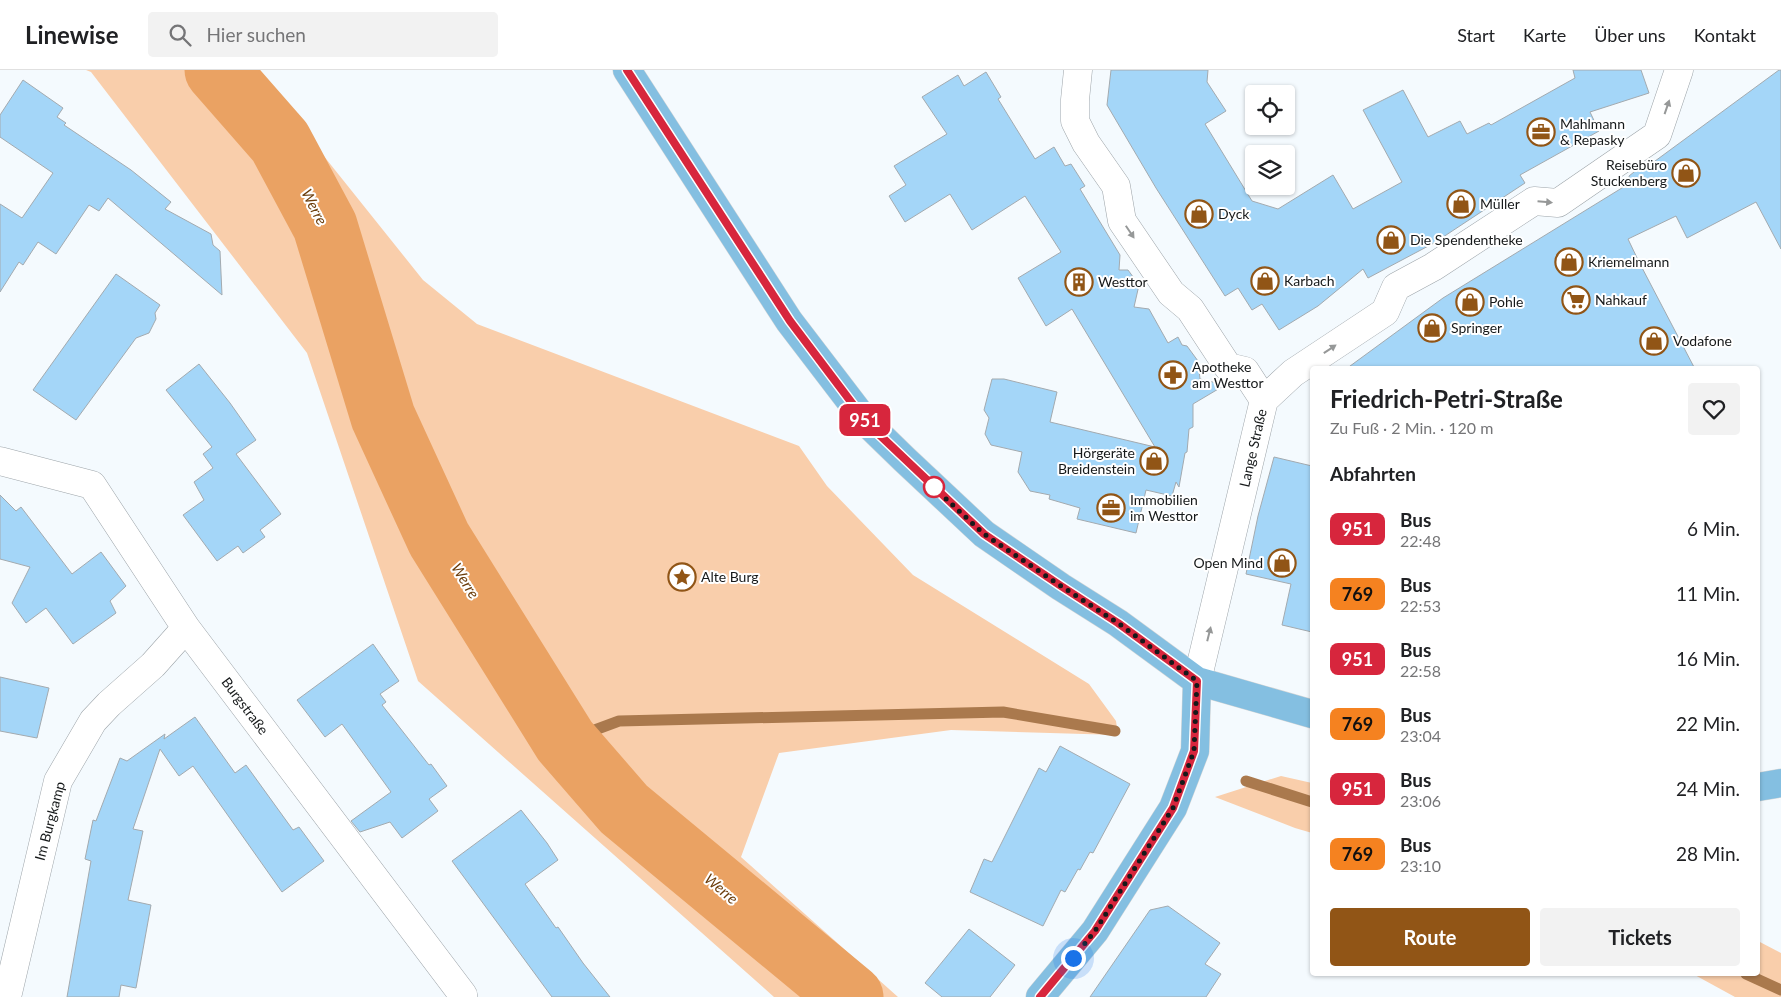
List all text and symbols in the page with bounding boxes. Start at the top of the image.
search box [148,12,498,57]
text: Linewise [25,20,118,49]
icon: search [166,21,194,49]
text: Hier suchen [206,23,306,46]
text: Start [1457,24,1495,46]
text: Karte [1523,24,1566,46]
text: Über uns [1594,24,1666,46]
text: Kontakt [1694,24,1756,46]
map controls [1245,85,1295,195]
button: locate [1245,85,1295,135]
one-way arrow [1663,99,1671,114]
place label: Mahlmann & Repasky [1560,115,1625,148]
office icon: Mahlmann & Repasky [1526,117,1556,147]
button: layers [1245,145,1295,195]
place label: Reisebüro Stuckenberg [1591,156,1667,189]
shop icon: Reisebüro Stuckenberg [1671,158,1701,188]
water label: Werre [298,186,332,228]
shop icon: Müller [1446,189,1476,219]
place label: Müller [1480,195,1520,212]
shop icon: Dyck [1184,199,1214,229]
one-way arrow [1538,199,1554,207]
place label: Dyck [1218,205,1250,222]
shop icon: Die Spendentheke [1376,225,1406,255]
one-way arrow [1125,226,1135,239]
place label: Die Spendentheke [1410,231,1523,248]
shop icon: Kriemelmann [1554,247,1584,277]
place label: Kriemelmann [1588,253,1669,270]
shop icon: Karbach [1250,266,1280,296]
building icon: Westtor [1064,267,1094,297]
place label: Karbach [1284,272,1335,289]
place label: Westtor [1098,273,1148,290]
supermarket icon: Nahkauf [1561,285,1591,315]
shop icon: Pohle [1455,287,1485,317]
place label: Nahkauf [1595,291,1647,308]
place label: Pohle [1489,293,1523,310]
shop icon: Springer [1417,313,1447,343]
place label: Springer [1451,319,1502,336]
shop icon: Vodafone [1639,326,1669,356]
place label: Vodafone [1673,332,1732,349]
one-way arrow [1323,344,1336,354]
place label: Apotheke am Westtor [1192,358,1264,391]
pharmacy icon: Apotheke am Westtor [1158,360,1188,390]
button: heart [1688,383,1740,435]
text: Friedrich-Petri-Straße [1330,384,1563,413]
line badge: 951 [836,404,894,436]
street label: Lange Straße [1235,407,1270,489]
text: 951 [849,409,881,431]
text: Zu Fuß · 2 Min. · 120 m [1330,418,1493,437]
place label: Hörgeräte Breidenstein [1058,444,1135,477]
shop icon: Hörgeräte Breidenstein [1139,446,1169,476]
text: Abfahrten [1330,462,1416,485]
unlabelled marker [923,476,945,498]
place label: Immobilien im Westtor [1130,491,1198,524]
office icon: Immobilien im Westtor [1096,493,1126,523]
text: Bus [1400,508,1431,531]
text: 6 Min. [1687,517,1740,540]
text: 951 [1342,518,1373,540]
text: 22:48 [1400,531,1441,550]
shop icon: Open Mind [1267,548,1297,578]
place label: Open Mind [1193,554,1263,571]
water label: Werre [448,560,484,601]
place icon: Alte Burg [667,562,697,592]
place label: Alte Burg [701,568,759,585]
text: Bus [1400,573,1431,596]
text: 11 Min. [1676,582,1740,605]
text: 769 [1342,583,1373,605]
text: 22:53 [1400,596,1441,615]
one-way arrow [1205,626,1213,641]
text: Bus [1400,638,1431,661]
text: 16 Min. [1676,647,1740,670]
text: 951 [1342,648,1373,670]
text: 22:58 [1400,661,1441,680]
street label: Burgstraße [218,674,272,738]
text: Bus [1400,703,1431,726]
text: 22 Min. [1676,712,1740,735]
text: 769 [1342,713,1373,735]
text: 23:04 [1400,726,1441,745]
text: Bus [1400,768,1431,791]
text: 24 Min. [1676,777,1740,800]
text: 951 [1342,778,1373,800]
street label: Im Burgkamp [31,779,68,862]
text: 23:06 [1400,791,1441,810]
text: Bus [1400,833,1431,856]
text: 28 Min. [1676,842,1740,865]
text: 769 [1342,843,1373,865]
text: 23:10 [1400,856,1441,875]
water label: Werre [701,869,742,907]
button: Route [1330,908,1530,966]
button: Tickets [1540,908,1740,966]
your location [1061,946,1086,971]

